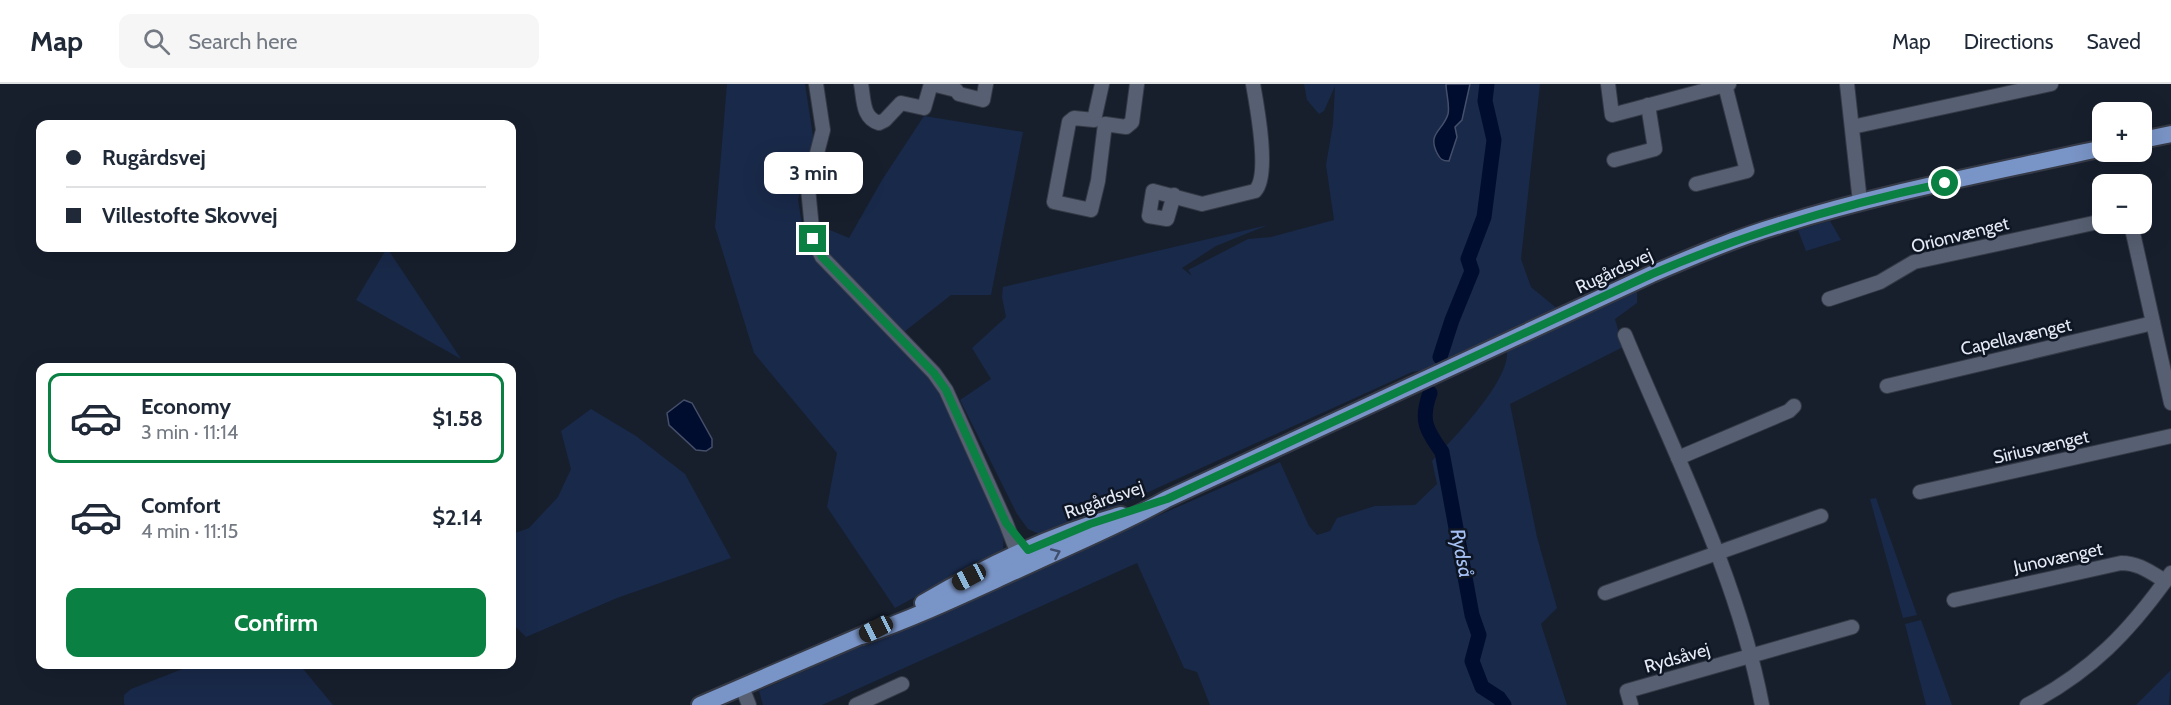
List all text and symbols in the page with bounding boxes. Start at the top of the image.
search box [119,14,539,68]
text: Map [30,24,83,58]
icon: search [140,25,173,58]
text: Search here [188,28,297,55]
text: Map [1892,29,1931,54]
text: Directions [1964,29,2053,54]
text: Saved [2086,29,2141,54]
map controls [2092,102,2152,234]
button: + [2092,102,2152,162]
text: Rugårdsvej [102,144,206,171]
callout: 3 min [764,152,862,194]
text: 3 min [789,161,838,185]
route start [1931,169,1958,196]
button: − [2092,174,2152,234]
text: Villestofte Skovvej [102,202,278,229]
street label: Orionvænget [1909,212,2011,258]
route end [799,225,826,252]
street label: Rugårdsvej [1572,244,1656,298]
street label: Capellavænget [1959,314,2073,360]
icon: car [69,391,123,445]
text: Economy [141,393,231,420]
text: $1.58 [432,405,483,432]
text: 3 min · 11:14 [141,420,238,444]
street label: Siriusvænget [1991,425,2091,469]
street label: Rugårdsvej [1062,476,1146,524]
icon: car [69,490,123,544]
text: Comfort [141,492,220,519]
text: $2.14 [432,504,483,531]
text: 4 min · 11:15 [141,519,238,543]
water label: Rydså [1446,527,1478,579]
street label: Junovænget [2010,538,2105,578]
one-way arrow [1049,548,1060,560]
car [949,561,989,593]
button: Confirm [66,588,486,657]
car [856,613,896,645]
street label: Rydsåvej [1642,638,1712,678]

